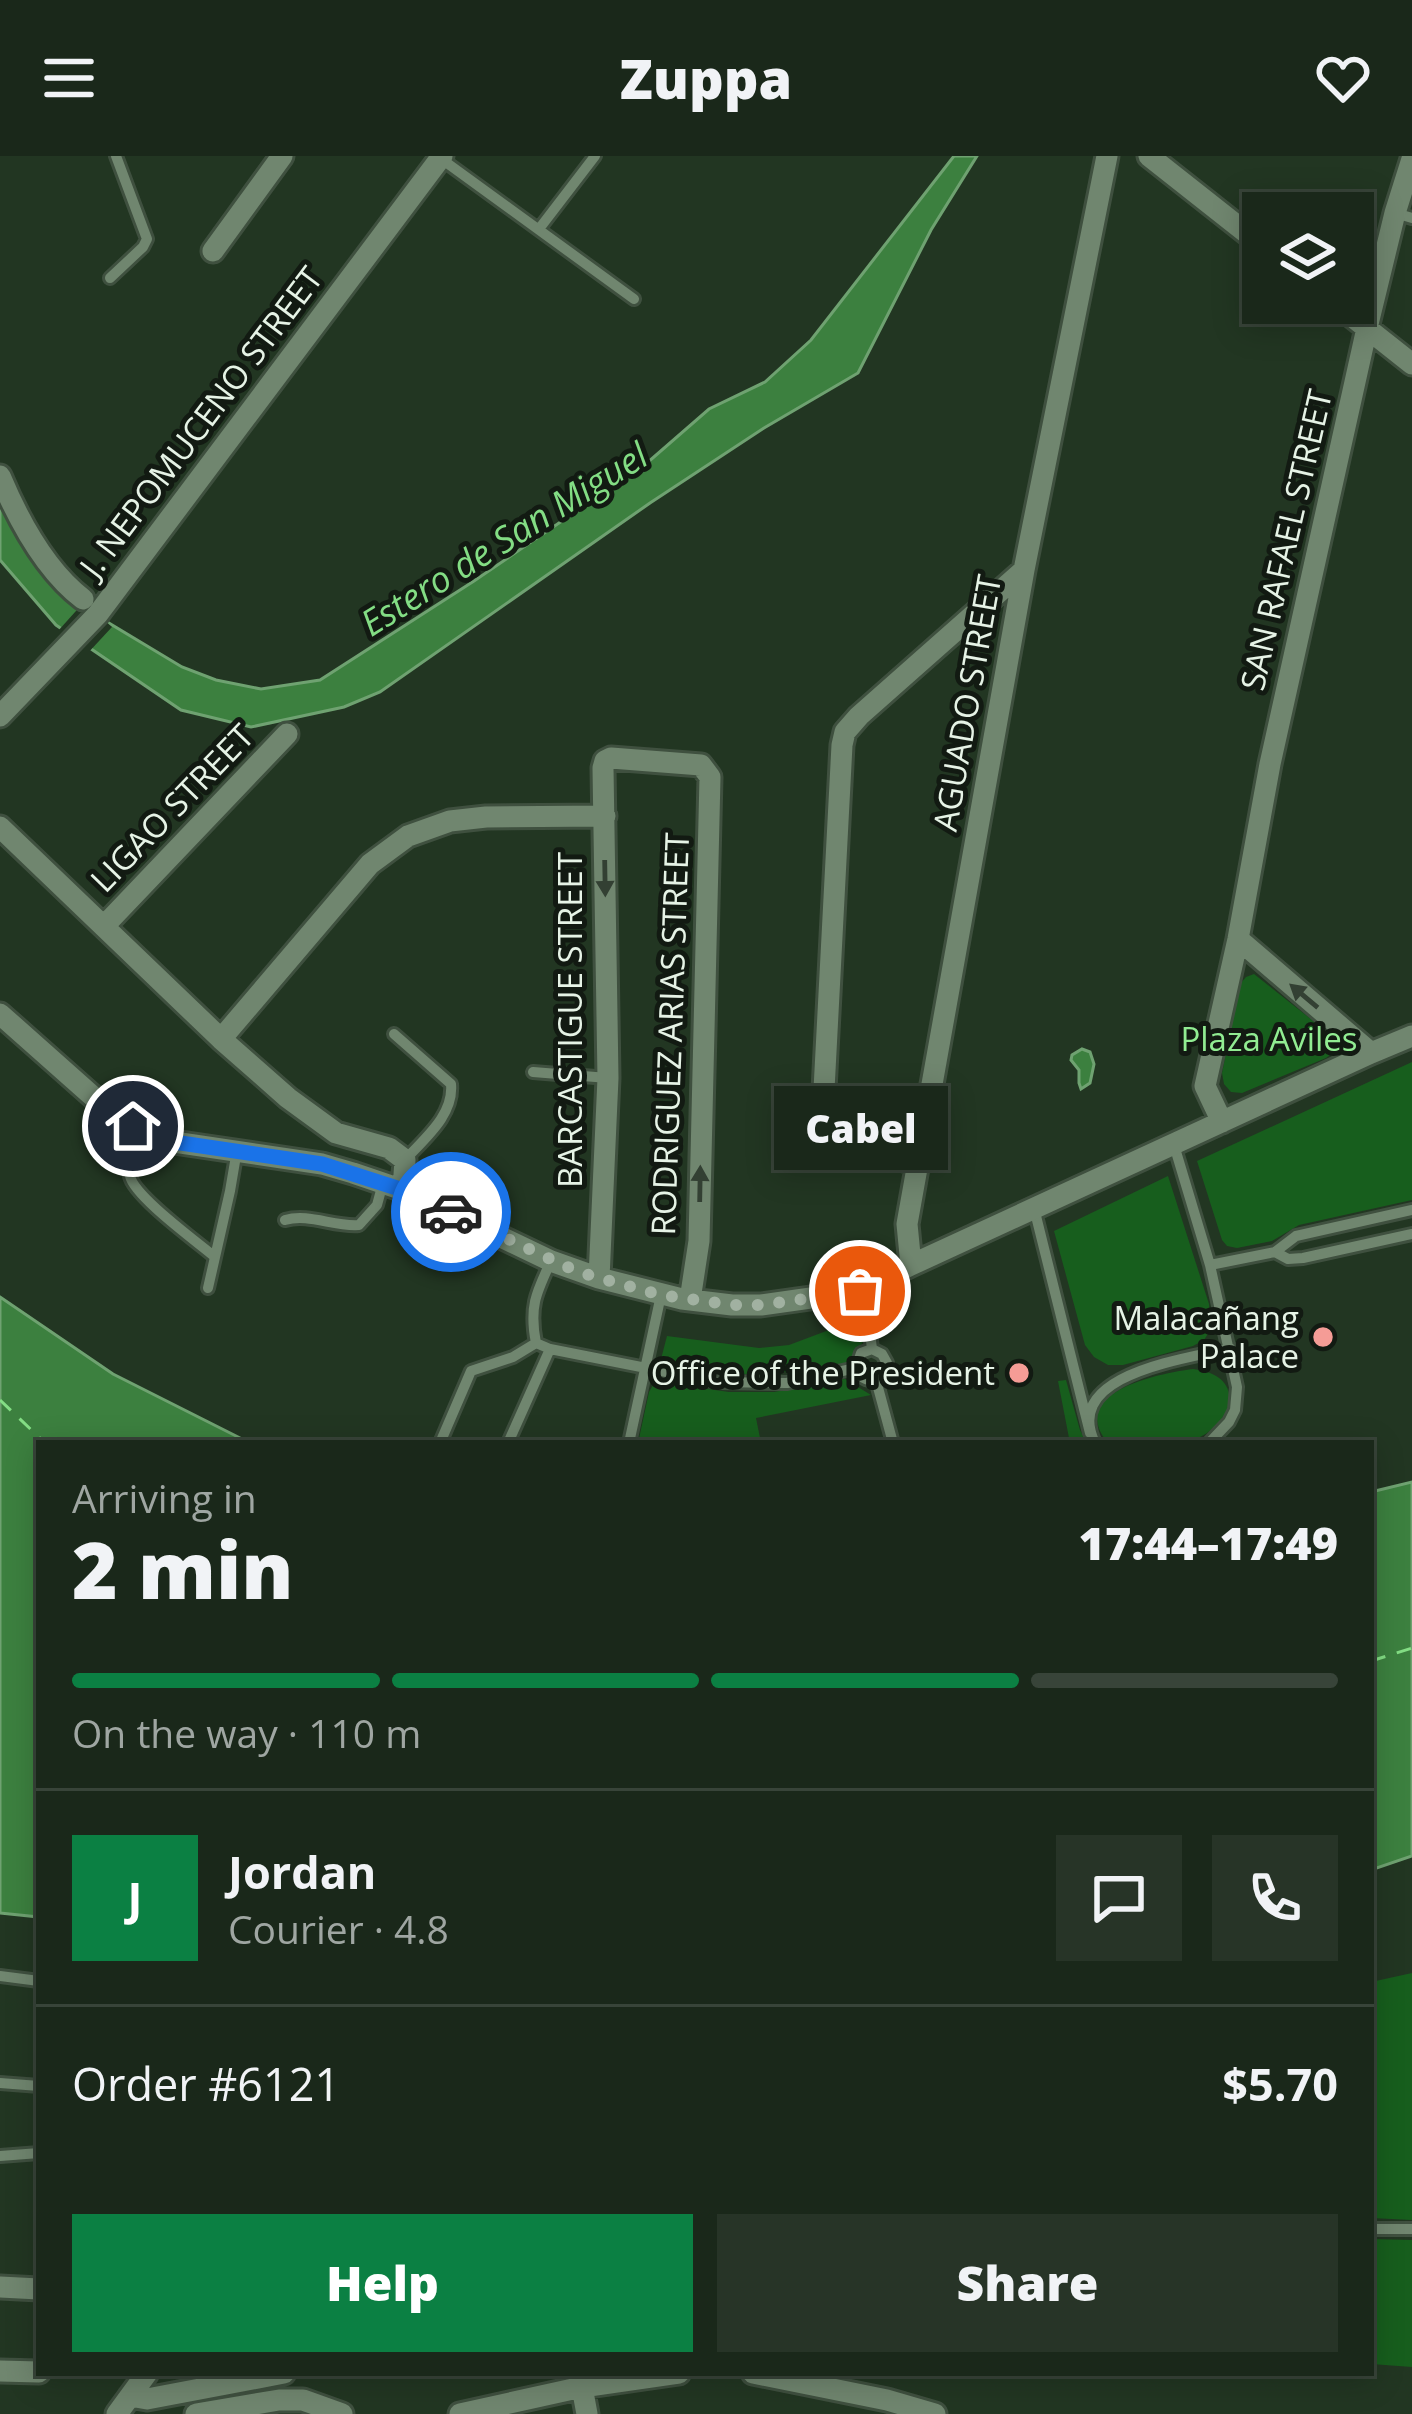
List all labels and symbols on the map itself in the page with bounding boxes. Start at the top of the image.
street label: J. NEPOMUCENO STREET [67,257,332,589]
street label: SAN RAFAEL STREET [1229,385,1342,695]
water label: Estero de San Miguel [351,430,657,647]
street label: AGUADO STREET [922,571,1011,835]
street label: LIGAO STREET [80,714,263,901]
street label: RODRIGUEZ ARIAS STREET [640,832,699,1236]
street label: BARCASTIGUE STREET [547,852,592,1188]
one-way arrow [595,860,615,898]
one-way arrow [1289,983,1319,1009]
park label: Plaza Aviles [1180,1016,1358,1061]
pin [82,1075,184,1177]
callout: Cabel [773,1087,947,1171]
courier [391,1152,511,1272]
one-way arrow [691,1164,710,1202]
pin [809,1240,911,1342]
place label: Malacañang Palace [1113,1295,1299,1378]
marker: Malacañang Palace [1310,1324,1336,1350]
place label: Office of the President [651,1350,995,1395]
marker: Office of the President [1006,1360,1032,1386]

